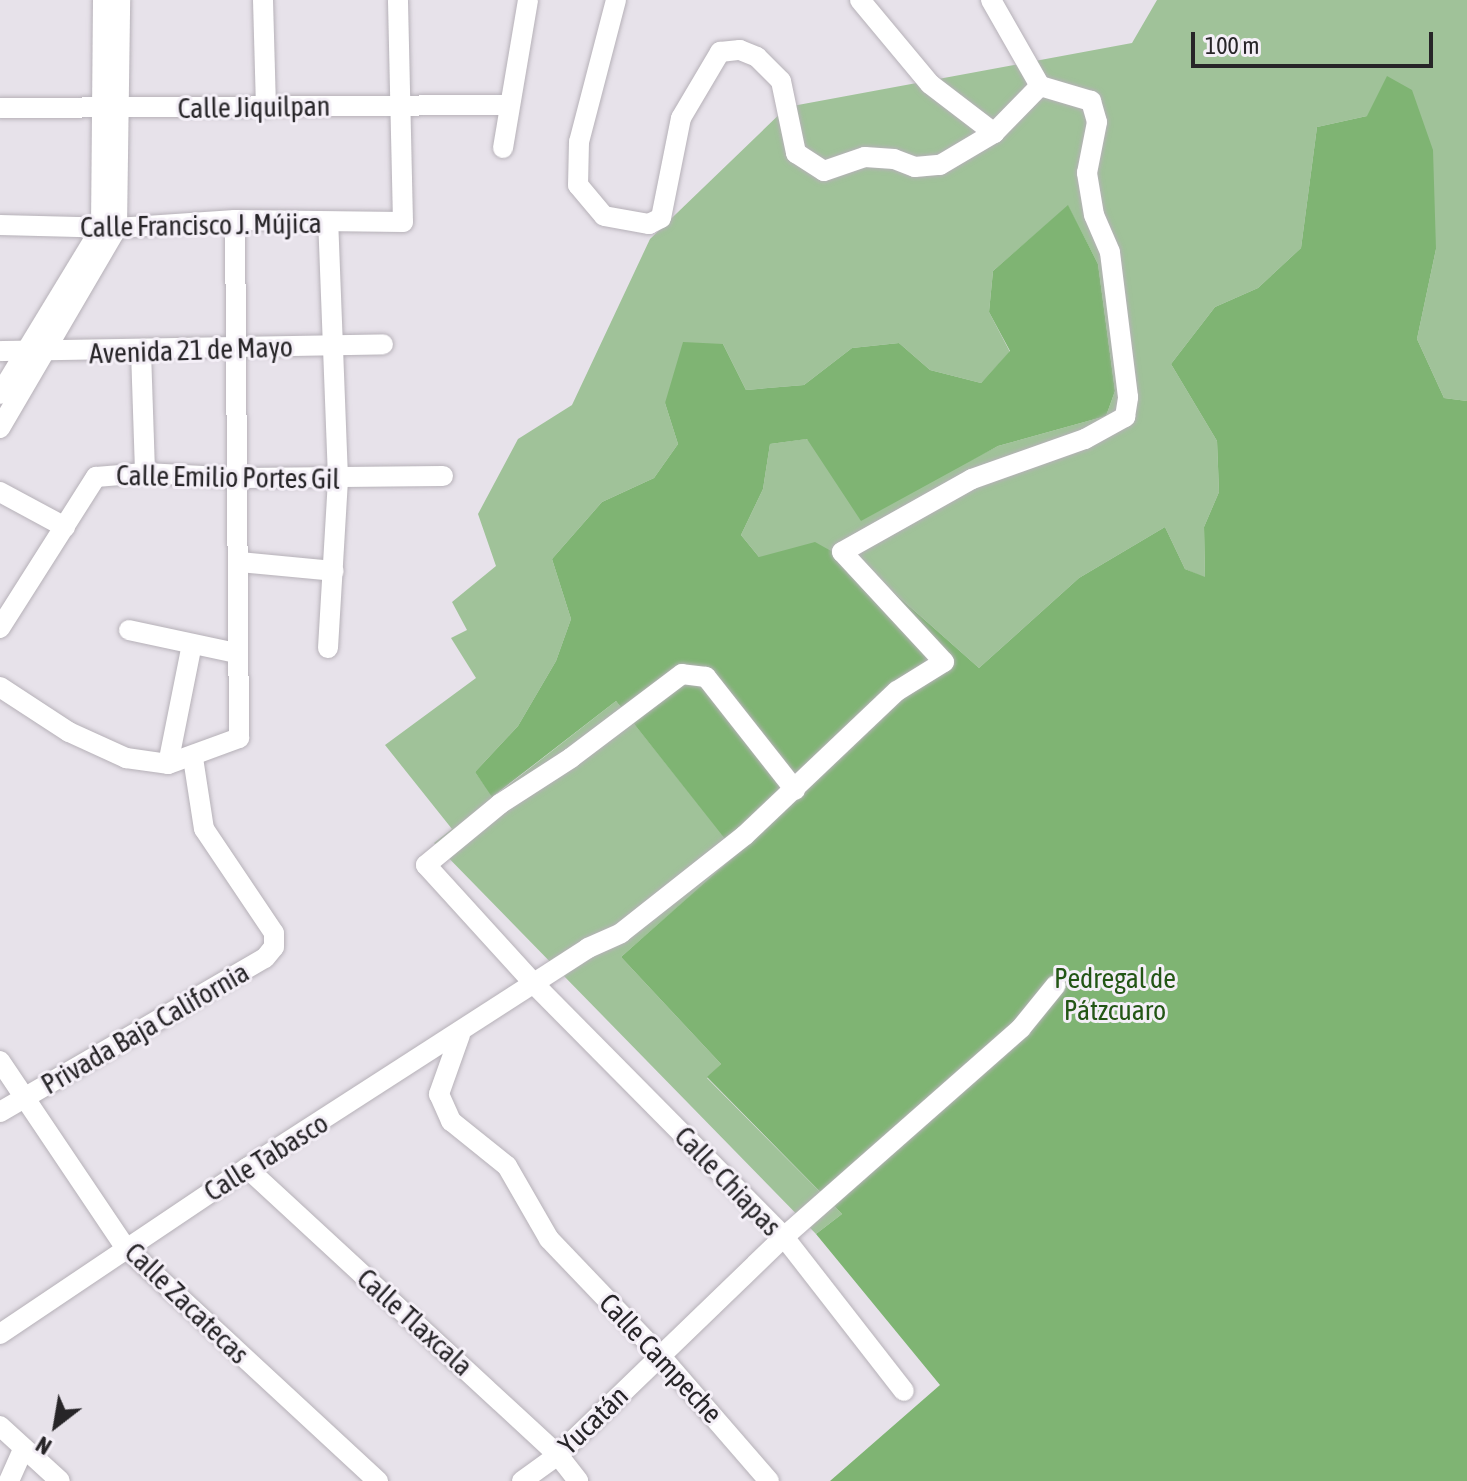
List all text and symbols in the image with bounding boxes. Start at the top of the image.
scale bar [1195,16,1437,66]
text: 100 m [1205,32,1259,59]
street label: Calle Jiquilpan [177,89,331,125]
street label: Calle Francisco J. Mújica [80,206,322,244]
street label: Avenida 21 de Mayo [88,330,294,370]
street label: Calle Emilio Portes Gil [116,458,340,496]
street label: Privada Baja California [35,955,255,1101]
park label: Pedregal de Pátzcuaro [1054,961,1176,1027]
street label: Calle Tabasco [198,1106,334,1208]
street label: Calle Chiapas [668,1119,788,1243]
street label: Calle Zacatecas [118,1236,256,1370]
street label: Calle Tlaxcala [350,1261,480,1383]
street label: Calle Campeche [592,1286,730,1430]
street label: Yucatán [551,1379,635,1461]
north arrow [16,1385,96,1465]
text: N [31,1431,56,1460]

